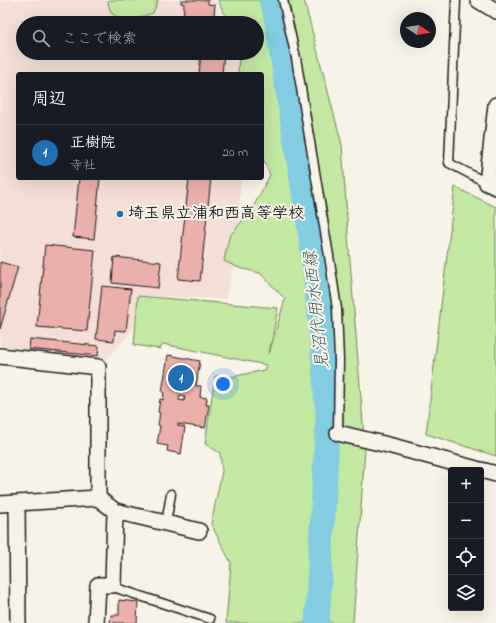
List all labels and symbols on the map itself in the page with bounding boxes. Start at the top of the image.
north arrow [400,12,436,48]
place label: 埼玉県立浦和西高等学校 [128,202,304,226]
marker: 埼玉県立浦和西高等学校 [115,209,125,219]
water label: 見沼代用水西縁 [298,248,336,370]
pin: 1 [168,363,194,393]
your location [213,374,233,394]

